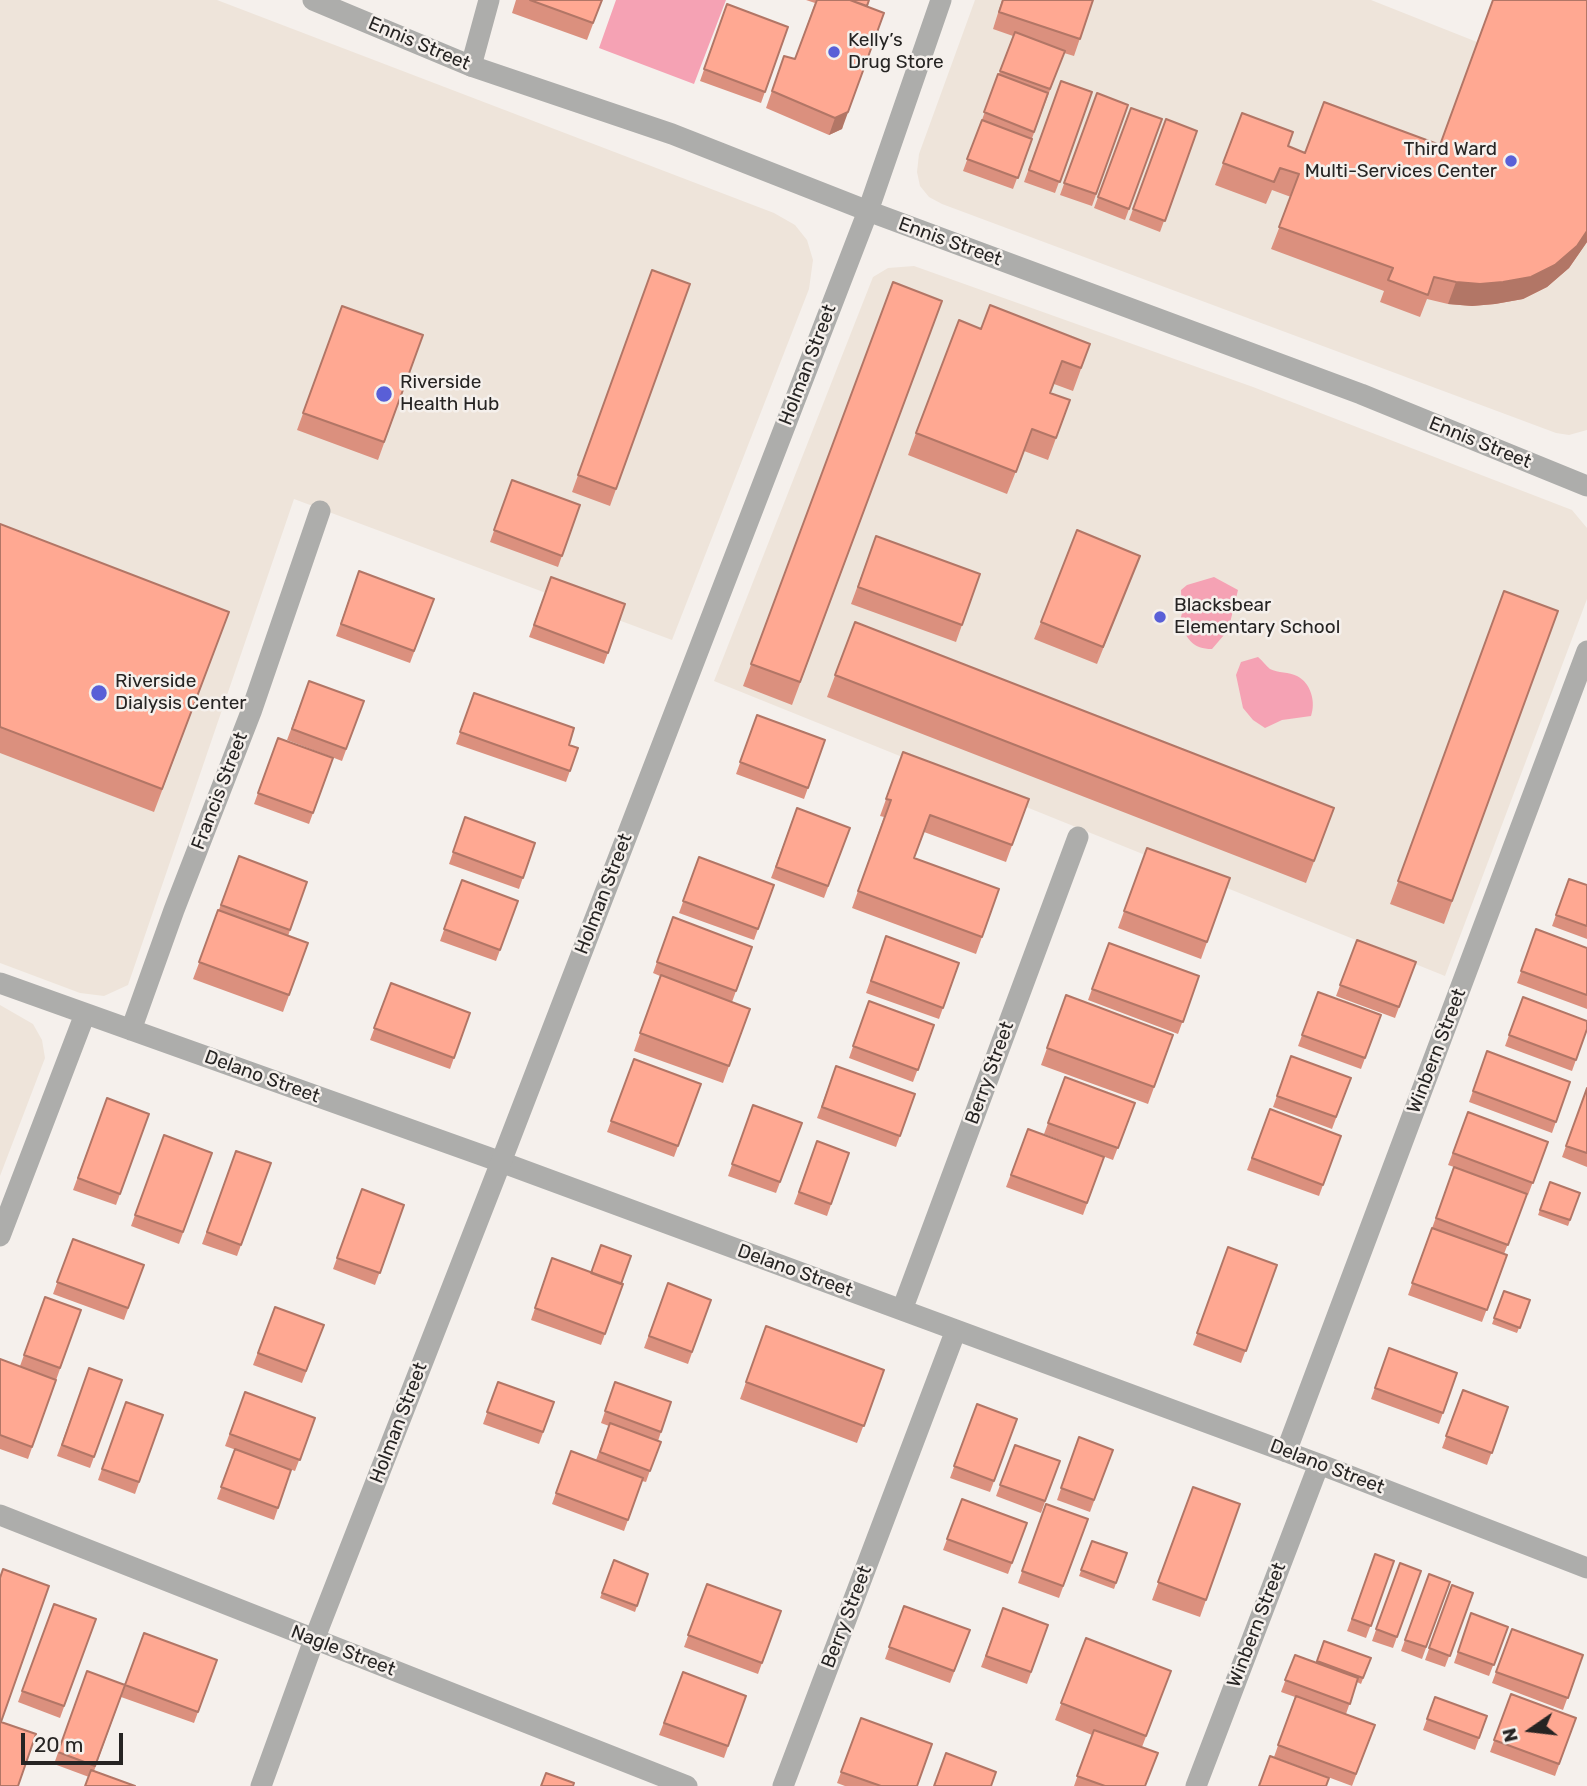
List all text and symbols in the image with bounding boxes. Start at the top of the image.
street label: Ennis Street [365,12,473,76]
place label: Kelly’s Drug Store [848,30,944,74]
marker: Kelly’s Drug Store [826,44,842,60]
place label: Third Ward Multi-Services Center [1305,139,1497,183]
marker: Third Ward Multi-Services Center [1503,153,1519,169]
street label: Ennis Street [895,213,1005,271]
street label: Holman Street [774,301,842,429]
place label: Riverside Health Hub [400,372,499,416]
marker: Riverside Health Hub [374,384,394,404]
street label: Ennis Street [1425,412,1535,474]
place label: Blacksbear Elementary School [1174,595,1340,639]
marker: Blacksbear Elementary School [1152,609,1168,625]
place label: Riverside Dialysis Center [115,671,247,715]
marker: Riverside Dialysis Center [89,683,109,703]
street label: Francis Street [187,729,253,853]
street label: Holman Street [570,830,638,958]
street label: Winbern Street [1403,985,1471,1117]
street label: Berry Street [961,1018,1019,1128]
street label: Delano Street [201,1046,323,1108]
street label: Delano Street [734,1240,856,1302]
street label: Holman Street [365,1359,433,1487]
street label: Delano Street [1267,1435,1387,1499]
street label: Winbern Street [1223,1559,1291,1691]
street label: Berry Street [817,1563,877,1671]
street label: Nagle Street [288,1621,398,1681]
north arrow [1496,1695,1566,1765]
scale bar [24,1720,126,1764]
text: N [1497,1726,1523,1745]
text: 20 m [34,1732,83,1757]

